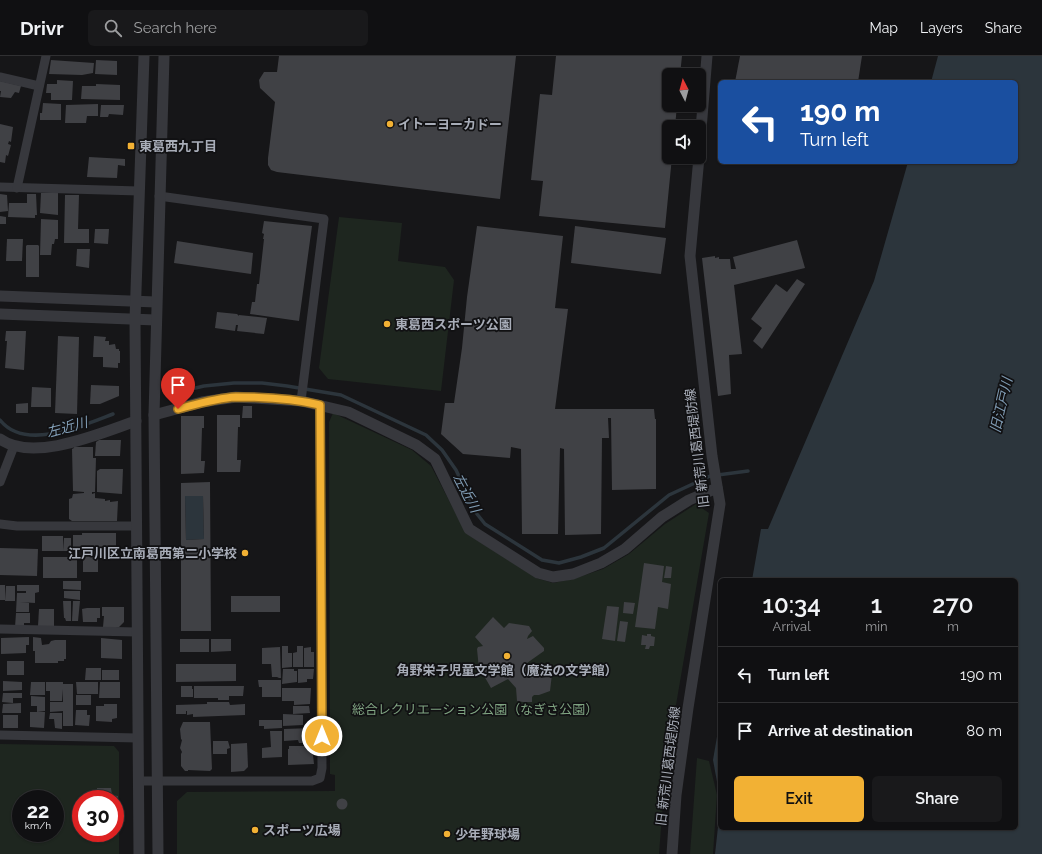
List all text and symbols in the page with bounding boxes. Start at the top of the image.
search box [88,10,368,46]
text: Drivr [20,17,64,39]
icon: search [102,17,124,39]
text: Search here [134,19,217,37]
text: Map [870,20,898,36]
text: Layers [920,20,963,36]
text: Share [985,20,1022,36]
north arrow [662,68,706,112]
map controls [662,68,706,164]
text: 190 m [800,95,880,128]
icon: left [734,96,786,148]
place label: イトーヨーカドー [398,117,502,132]
marker: イトーヨーカドー [385,119,395,129]
button: sound [662,120,706,164]
text: Turn left [800,129,869,150]
place label: 東葛西九丁目 [139,139,217,154]
marker: 東葛西九丁目 [126,141,136,151]
place label: 東葛西スポーツ公園 [395,317,512,332]
marker: 東葛西スポーツ公園 [382,319,392,329]
pin [161,368,195,409]
icon: arrive [167,374,189,396]
water label: 旧江戸川 [987,374,1016,434]
street label: 旧 新荒川葛西堤防線 [682,387,712,509]
water label: 左近川 [45,413,91,440]
water label: 左近川 [450,471,485,517]
place label: 江戸川区立南葛西第二小学校 [68,546,237,561]
marker: 江戸川区立南葛西第二小学校 [240,548,250,558]
text: 10:34 [763,590,821,619]
text: 1 [871,590,882,619]
text: 270 [932,590,973,619]
text: Arrival [773,619,811,634]
text: min [865,619,888,634]
text: m [947,619,959,634]
marker: 角野栄子児童文学館（魔法の文学館） [502,651,512,661]
place label: 角野栄子児童文学館（魔法の文学館） [396,663,618,678]
icon: left [734,664,756,686]
text: Turn left [768,666,829,684]
text: 190 m [960,666,1002,684]
park label: 総合レクリエーション公園（なぎさ公園） [352,702,598,717]
street label: 旧 新荒川葛西堤防線 [653,705,683,827]
position arrow [301,715,343,757]
icon: arrive [734,720,756,742]
text: Arrive at destination [768,722,913,740]
text: 80 m [966,722,1002,740]
button: Exit [734,776,864,822]
button: Share [872,776,1002,822]
speed limit sign: 30 [72,790,124,842]
text: 22 [27,799,49,823]
text: km/h [25,820,51,831]
place label: スポーツ広場 [263,823,341,838]
marker: スポーツ広場 [250,825,260,835]
place label: 少年野球場 [455,827,520,842]
marker: 少年野球場 [442,829,452,839]

